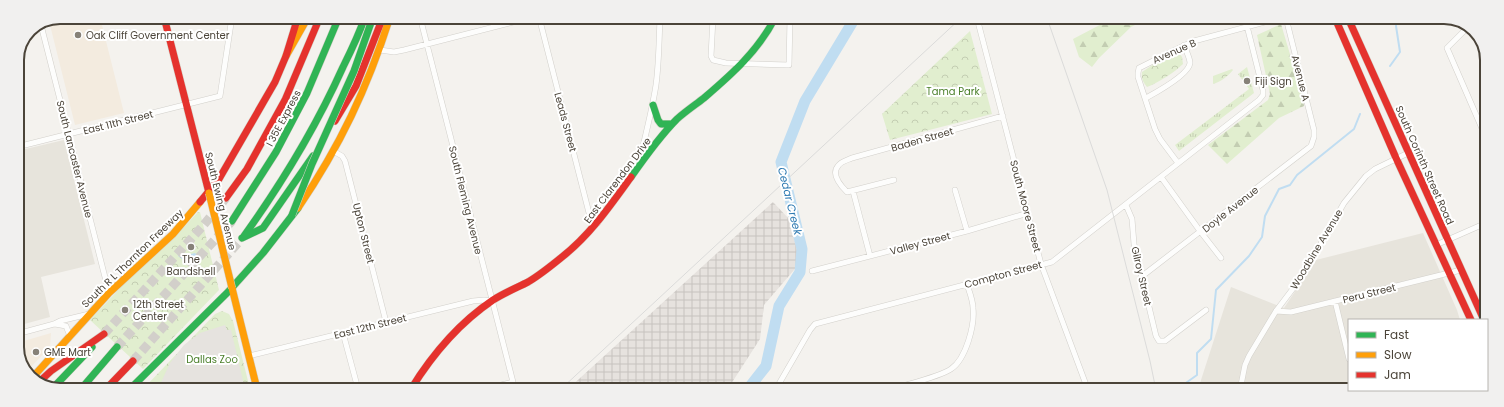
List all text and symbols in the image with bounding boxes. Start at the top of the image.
place label: Oak Cliff Government Center [86,28,230,43]
marker: Oak Cliff Government Center [73,30,83,40]
street label: Avenue B [1150,35,1198,68]
street label: Avenue A [1288,54,1314,103]
place label: Fiji Sign [1255,74,1292,89]
marker: Fiji Sign [1242,76,1252,86]
park label: Tama Park [926,84,981,99]
street label: I 35E Express [262,87,305,149]
street label: Leads Street [550,91,581,154]
street label: South Lancaster Avenue [53,99,96,219]
street label: South Corinth Street Road [1392,103,1458,227]
street label: East 11th Street [81,106,155,138]
street label: Baden Street [889,123,955,156]
street label: East Clarendon Drive [580,134,655,226]
street label: South Fleming Avenue [445,144,486,256]
street label: South Ewing Avenue [201,151,240,252]
street label: South Moore Street [1006,158,1045,254]
water label: Cedar Creek [774,165,806,238]
street label: Doyle Avenue [1199,183,1262,236]
street label: Upton Street [349,201,378,265]
street label: South R L Thornton Freeway [78,205,187,311]
street label: Woodbine Avenue [1286,206,1346,292]
street label: Valley Street [888,228,952,259]
marker: The Bandshell [186,242,196,252]
street label: Gilroy Street [1127,245,1156,308]
place label: The Bandshell [167,252,215,279]
street label: Compton Street [963,257,1044,292]
street label: Peru Street [1341,280,1398,307]
place label: 12th Street Center [133,297,184,324]
marker: 12th Street Center [120,305,130,315]
street label: East 12th Street [332,310,408,343]
legend [1348,319,1488,391]
text: Fast [1384,326,1409,343]
place label: GME Mart [44,345,91,360]
text: Slow [1384,346,1412,363]
marker: GME Mart [31,347,41,357]
park label: Dallas Zoo [186,352,238,367]
text: Jam [1384,366,1411,383]

